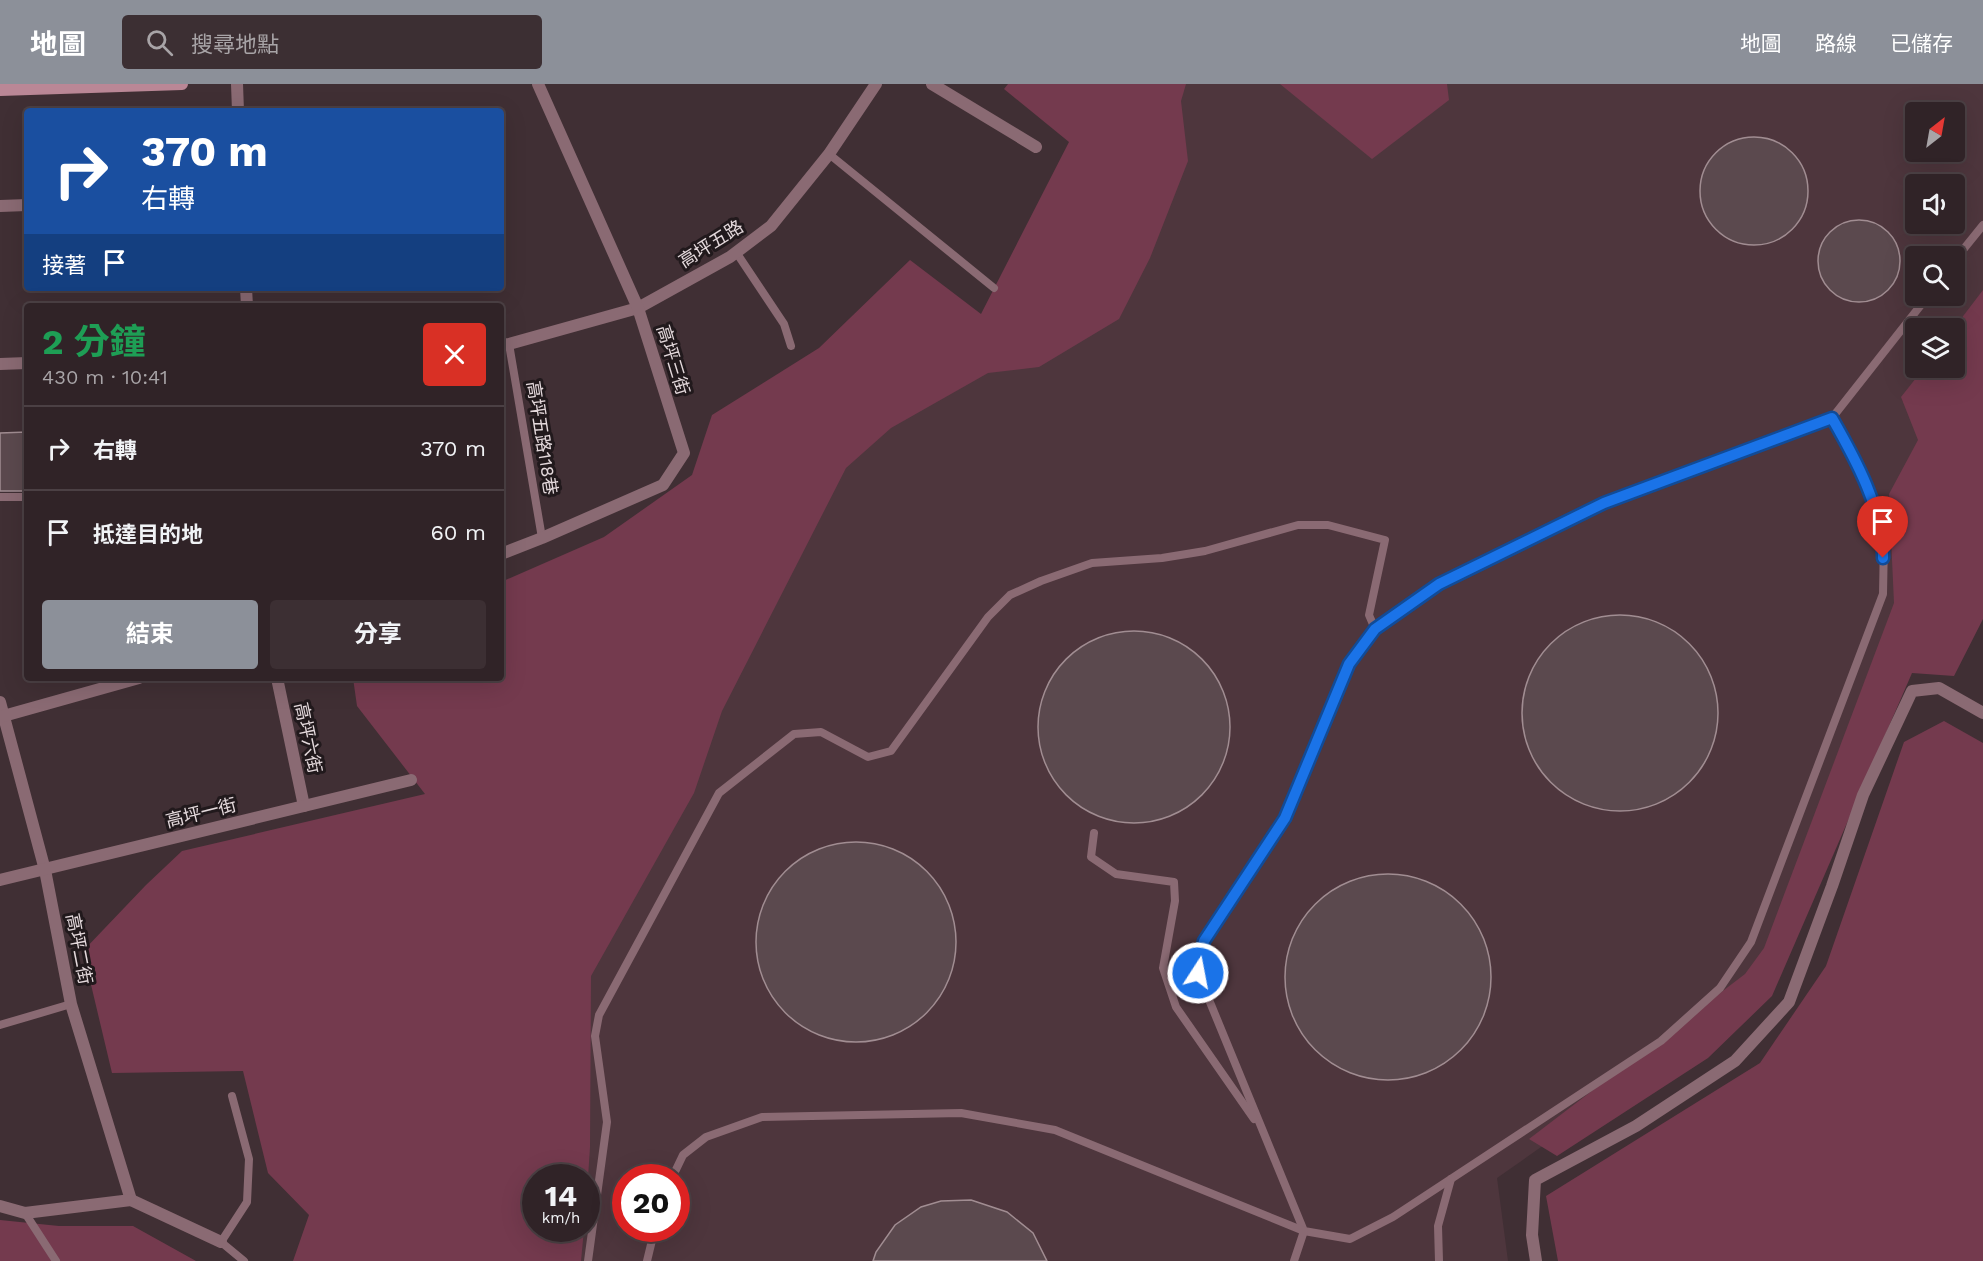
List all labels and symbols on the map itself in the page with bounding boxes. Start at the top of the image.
north arrow [1905,102,1965,162]
street label: 高坪五路 [675,216,747,272]
street label: 高坪三街 [653,322,694,397]
street label: 高坪五路118巷 [523,379,562,496]
pin [1857,496,1908,558]
street label: 高坪六街 [291,700,326,775]
street label: 高坪一街 [163,794,238,831]
street label: 高坪二街 [62,912,97,986]
position arrow [1166,941,1230,1005]
speed limit sign: 20 [612,1164,690,1242]

